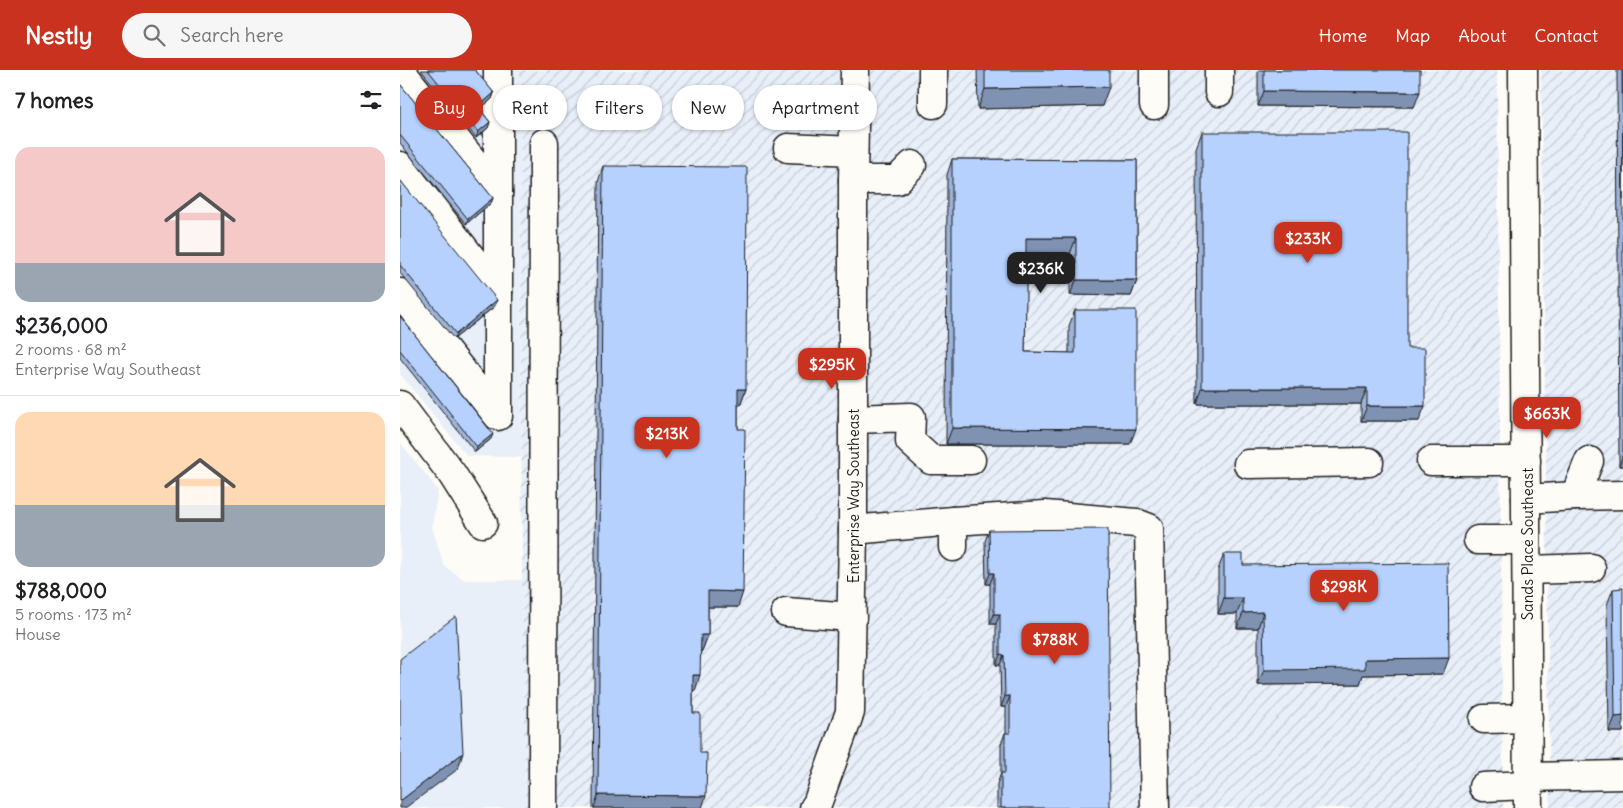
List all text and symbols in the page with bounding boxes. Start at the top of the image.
search box [122,13,472,58]
text: Nestly [25,20,92,50]
icon: search [140,21,168,49]
text: Search here [180,23,283,47]
text: Home [1319,24,1367,47]
text: Map [1395,24,1430,47]
text: About [1458,24,1506,47]
text: Contact [1534,24,1598,47]
chip: Buy [415,85,483,130]
chip: Rent [493,85,567,130]
chip: Filters [577,85,662,130]
chip: New [672,85,744,130]
chip: Apartment [754,85,877,130]
icon: filters [357,86,385,114]
text: 7 homes [15,87,94,114]
icon: home [155,179,245,269]
pin: $233K [1273,222,1343,264]
text: $233K [1285,228,1331,248]
pin: $236K [1006,252,1076,294]
text: $236K [1018,258,1064,278]
text: $236,000 [15,312,108,339]
text: 2 rooms · 68 m² [15,339,127,359]
pin: $295K [797,348,867,390]
text: $295K [809,354,855,374]
text: Enterprise Way Southeast [15,359,201,379]
pin: $663K [1512,396,1582,439]
text: $663K [1524,403,1570,423]
street label: Enterprise Way Southeast [844,409,863,583]
pin: $213K [632,416,702,459]
text: $213K [646,423,688,443]
icon: home [155,445,245,535]
street label: Sands Place Southeast [1518,468,1537,620]
pin: $298K [1309,570,1379,612]
text: $298K [1321,576,1367,596]
text: $788,000 [15,577,107,604]
text: 5 rooms · 173 m² [15,604,132,624]
pin: $788K [1020,622,1090,665]
text: House [15,624,61,644]
text: $788K [1032,629,1078,649]

